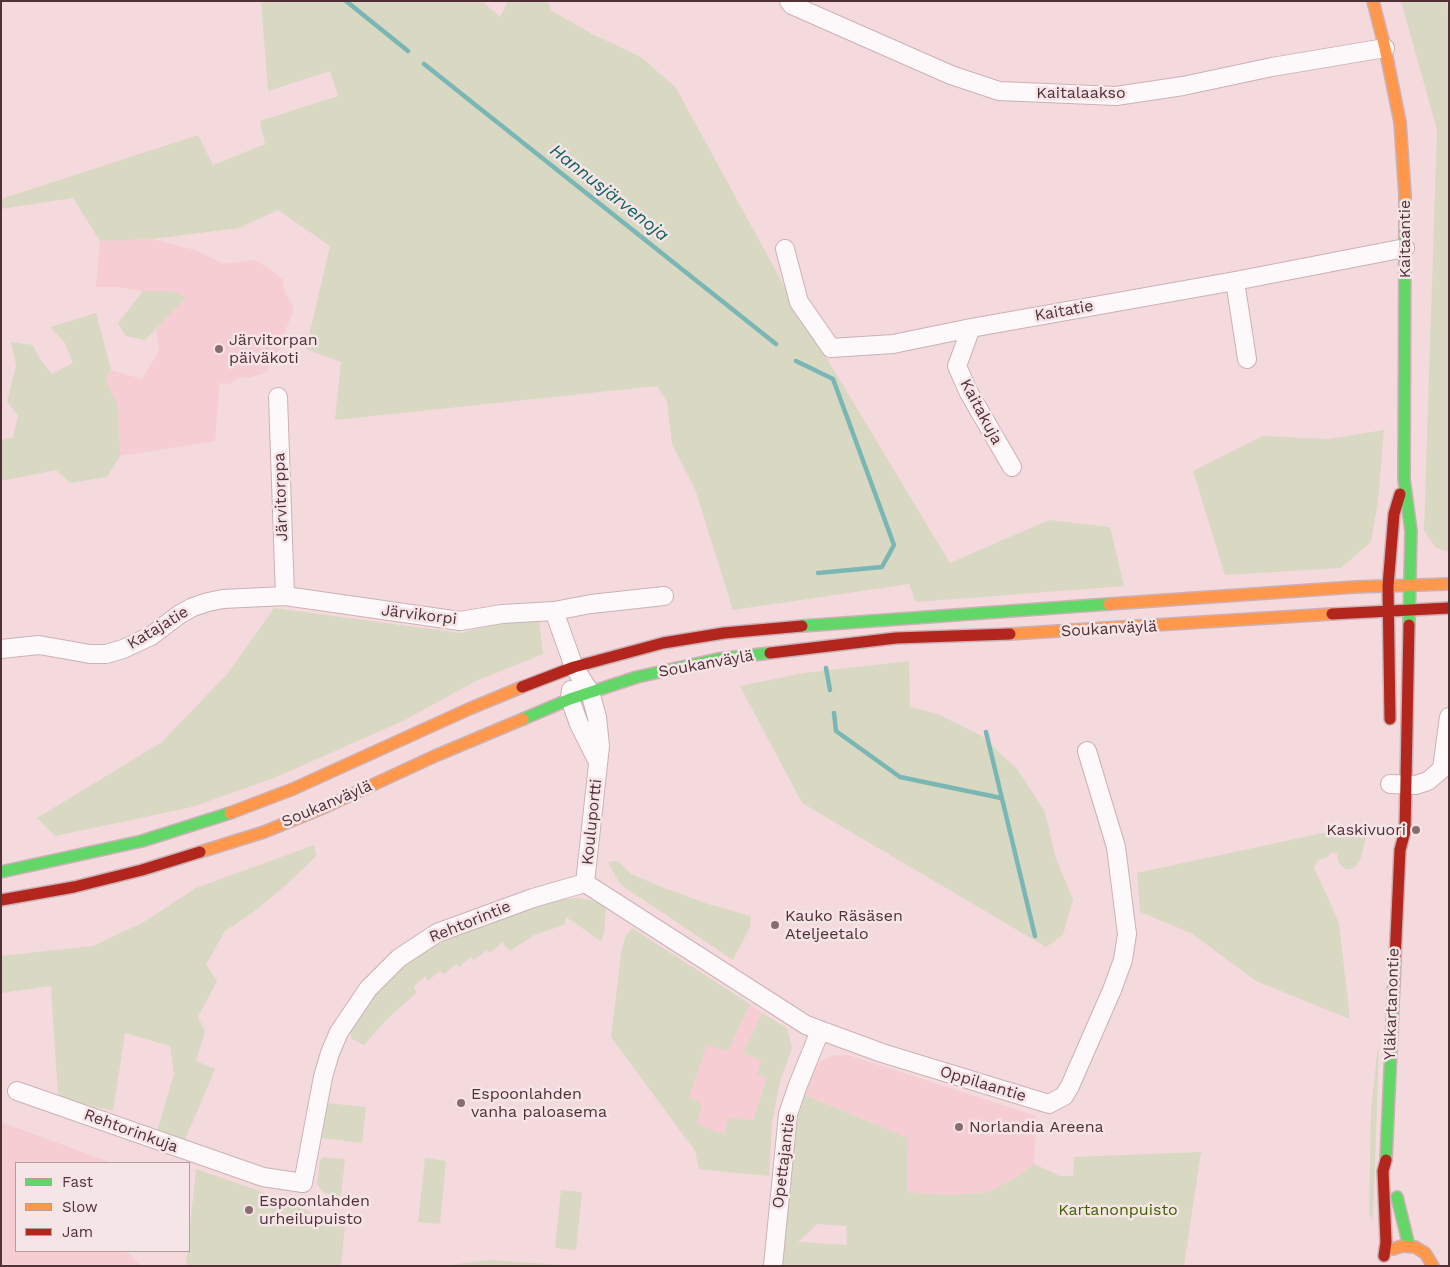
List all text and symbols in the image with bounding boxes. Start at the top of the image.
street label: Kaitalaakso [1036,83,1126,103]
water label: Hannusjärvenoja [545,140,673,246]
street label: Kaitaantie [1395,200,1415,278]
street label: Kaitatie [1033,296,1095,326]
place label: Järvitorpan päiväkoti [229,330,318,368]
marker: Järvitorpan päiväkoti [213,343,225,355]
street label: Kaitakuja [956,376,1006,448]
street label: Järvitorppa [270,452,292,542]
street label: Järvikorpi [380,601,458,629]
street label: Katajatie [124,602,192,654]
street label: Soukanväylä [1060,617,1158,641]
street label: Soukanväylä [657,646,755,682]
street label: Soukanväylä [279,776,375,832]
street label: Kouluportti [578,778,606,866]
place label: Kaskivuori [1326,820,1406,840]
marker: Kaskivuori [1410,824,1422,836]
street label: Rehtorintie [426,897,514,947]
place label: Kauko Räsäsen Ateljeetalo [785,906,903,944]
marker: Kauko Räsäsen Ateljeetalo [769,919,781,931]
street label: Yläkartanontie [1380,948,1404,1060]
street label: Oppilaantie [938,1062,1028,1106]
place label: Espoonlahden vanha paloasema [471,1084,607,1122]
marker: Espoonlahden vanha paloasema [455,1097,467,1109]
street label: Rehtorinkuja [81,1105,181,1157]
street label: Opettajantie [769,1112,799,1210]
place label: Norlandia Areena [969,1117,1104,1137]
marker: Norlandia Areena [953,1121,965,1133]
legend [15,1162,190,1252]
text: Fast [62,1173,93,1191]
place label: Espoonlahden urheilupuisto [259,1191,370,1229]
text: Slow [62,1198,98,1216]
park label: Kartanonpuisto [1058,1200,1178,1220]
marker: Espoonlahden urheilupuisto [243,1204,255,1216]
text: Jam [62,1223,93,1241]

